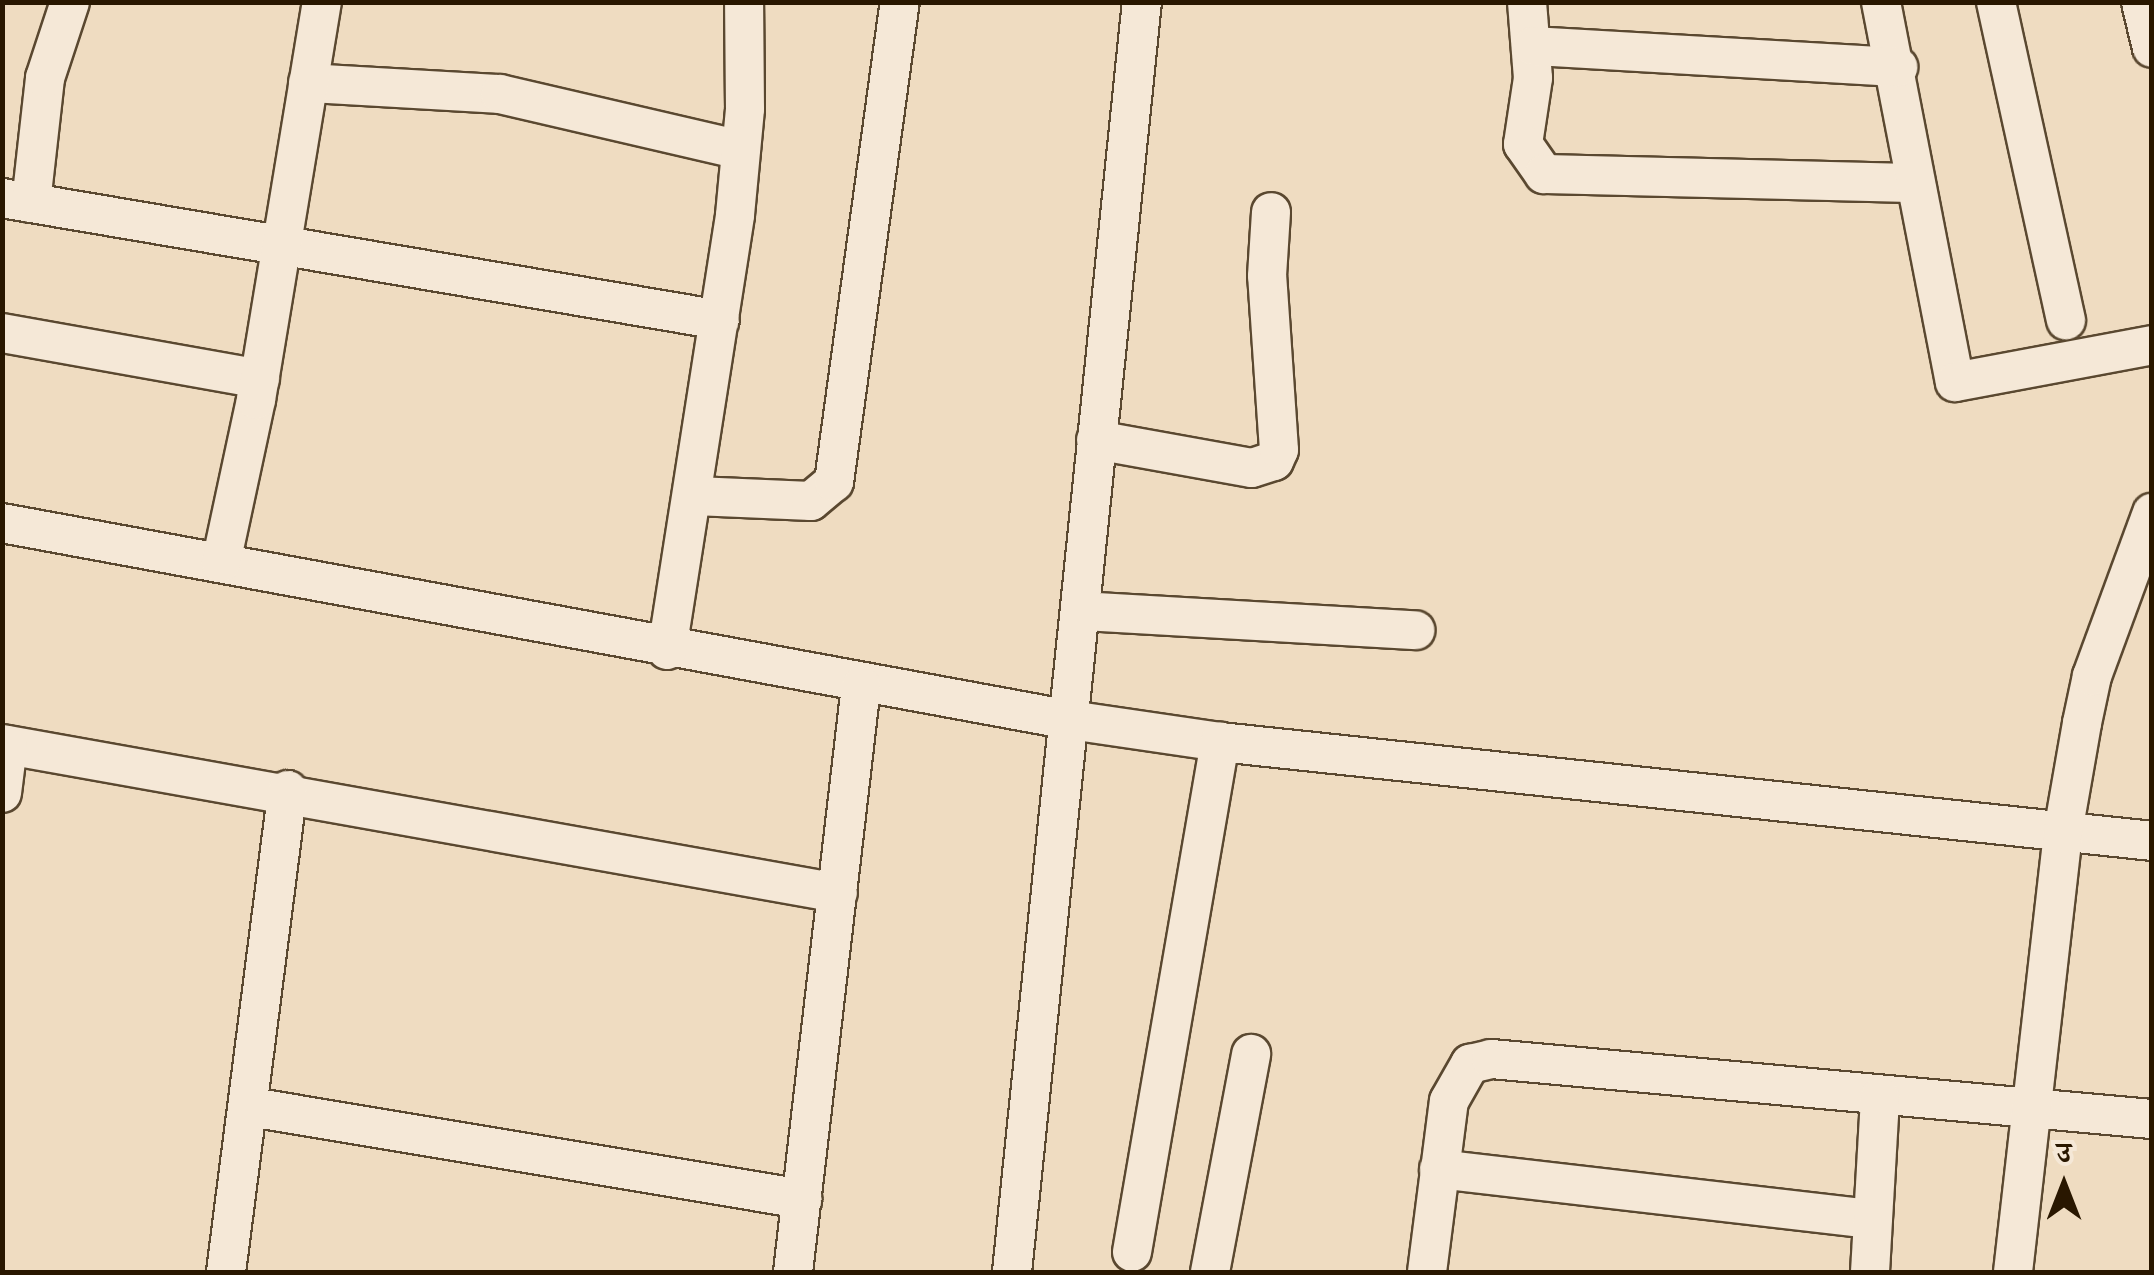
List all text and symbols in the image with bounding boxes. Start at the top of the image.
north arrow [2014,1135,2114,1235]
text: उ [2057,1141,2071,1169]

